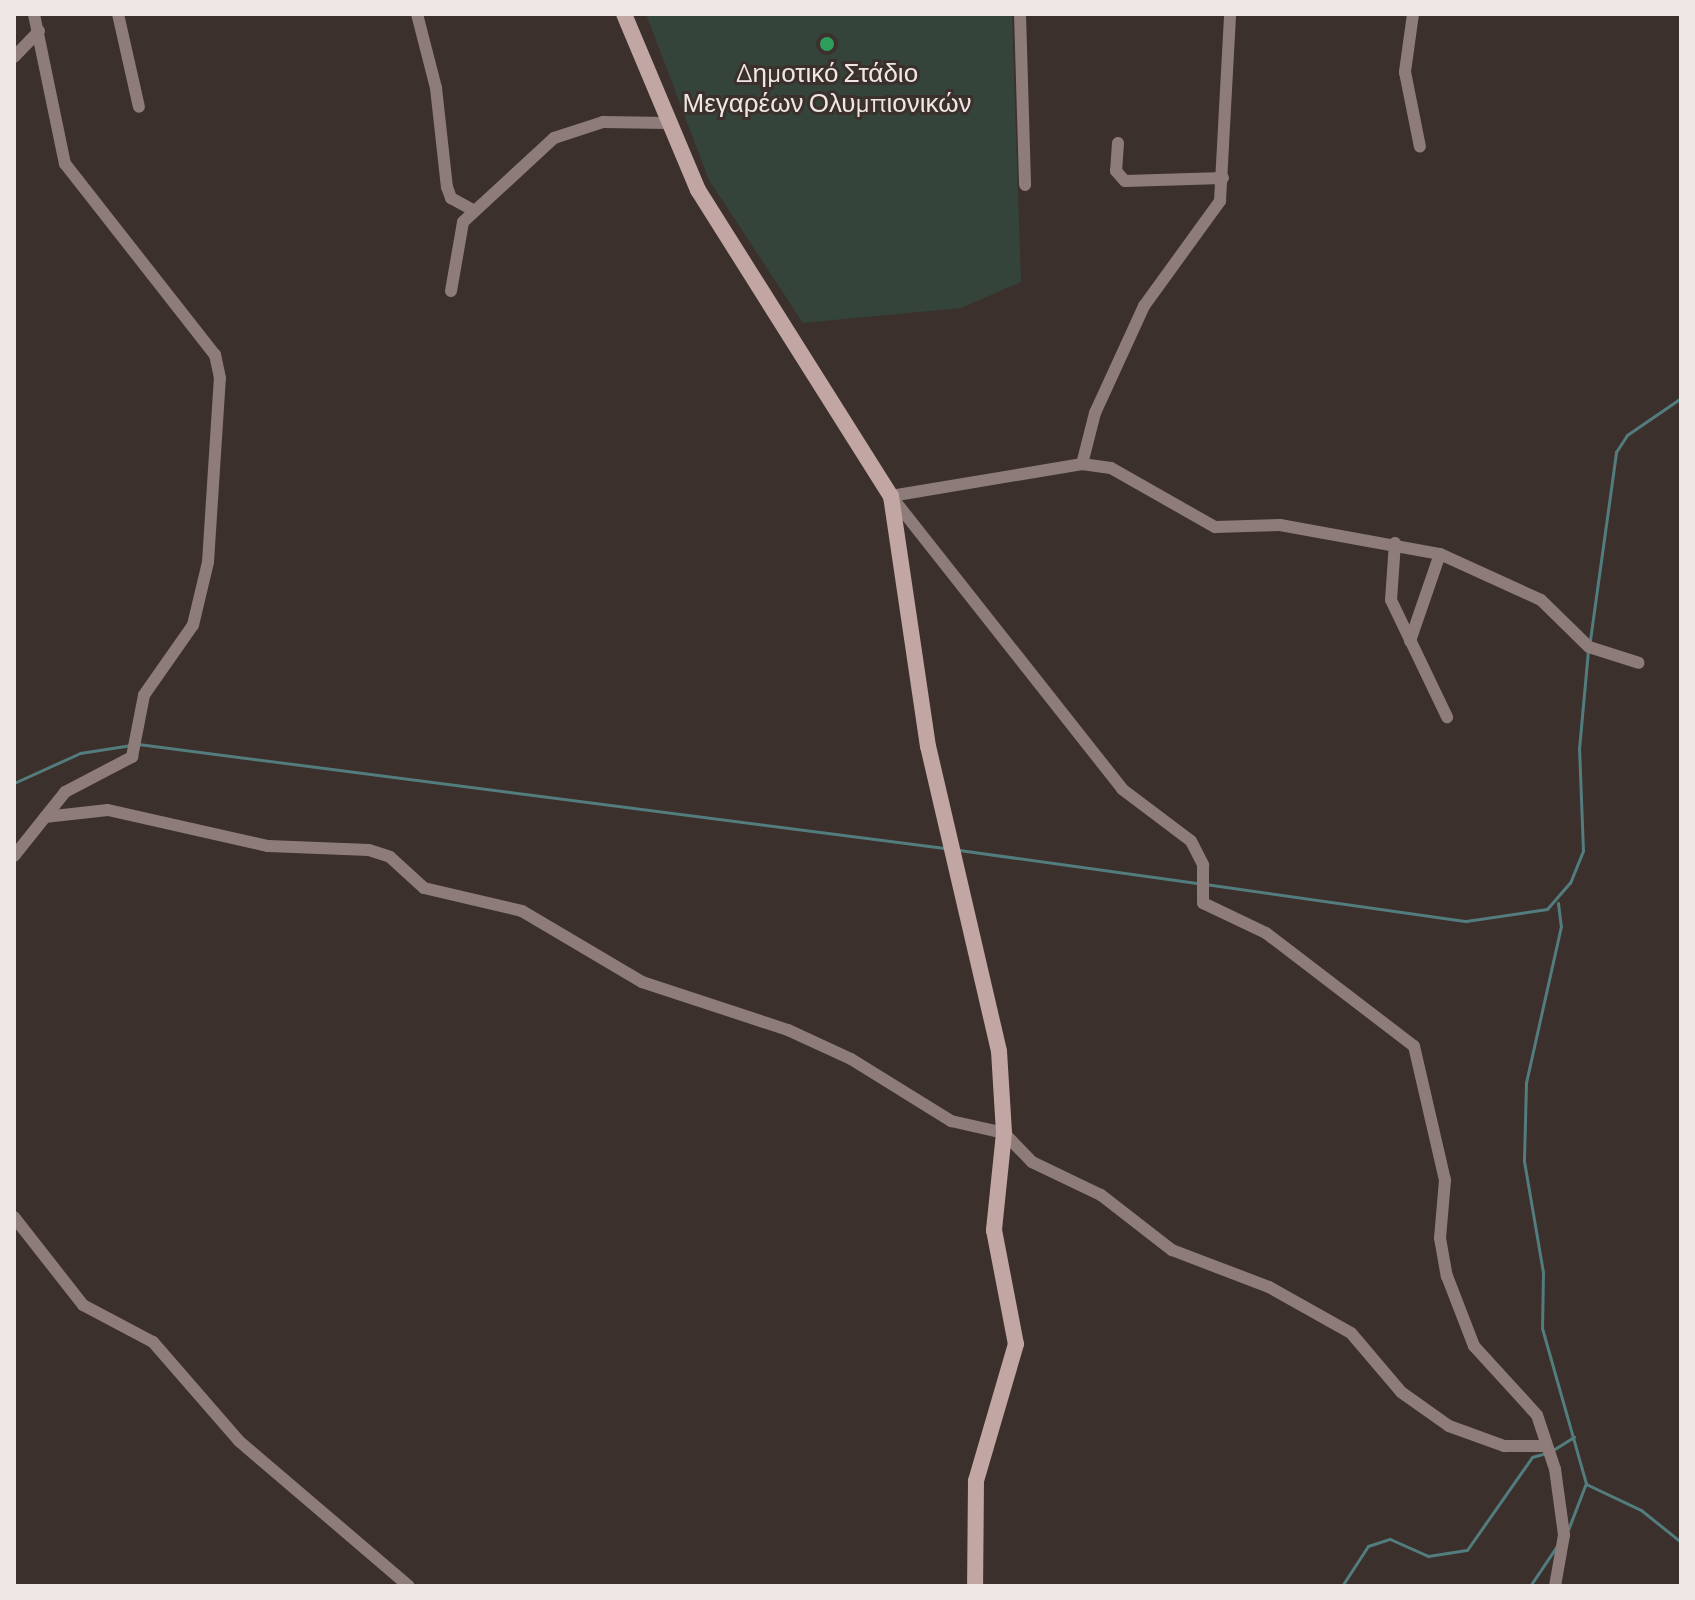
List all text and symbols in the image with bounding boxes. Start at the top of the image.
marker: Δημοτικό Στάδιο Μεγαρέων Ολυμπιονικών [818,35,836,53]
place label: Δημοτικό Στάδιο Μεγαρέων Ολυμπιονικών [683,56,971,118]

